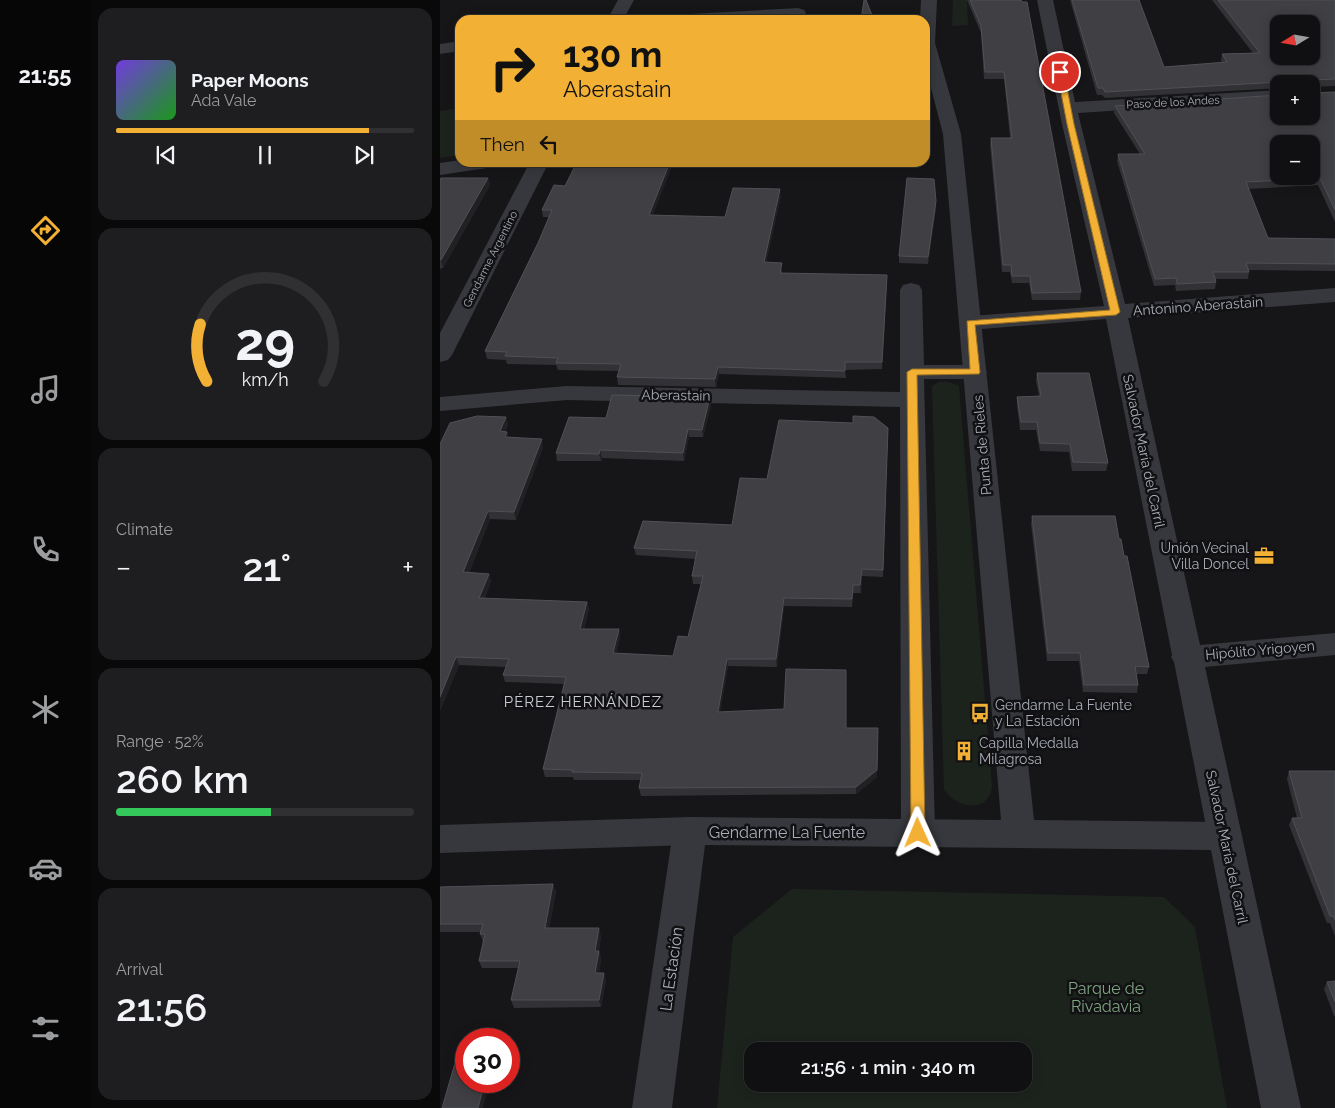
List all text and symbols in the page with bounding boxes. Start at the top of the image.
north arrow [1270,15,1320,65]
map controls [1270,15,1320,185]
text: 130 m [563,34,662,75]
icon: right [480,35,545,100]
pin [1039,51,1081,93]
icon: arrive [1046,58,1074,86]
text: 21:55 [18,62,72,88]
text: Paper Moons [191,69,309,91]
button: + [1270,75,1320,125]
text: Aberastain [563,76,672,102]
text: Ada Vale [191,91,256,110]
street label: Paso de los Andes [1126,94,1220,111]
icon: left [535,130,563,158]
text: Then [480,133,525,155]
button: − [1270,135,1320,185]
icon: previous [152,141,180,169]
icon: pause [251,141,279,169]
icon: next [350,141,378,169]
street label: Gendarme Argentino [461,209,521,310]
icon: directions [28,213,63,248]
street label: Antonino Aberastain [1132,293,1264,319]
text: 29 [235,311,295,372]
text: km/h [241,369,289,390]
icon: music [28,372,63,407]
street label: Salvador María del Carril [1120,373,1168,529]
street label: Aberastain [641,386,711,404]
street label: Punta de Rieles [970,394,994,496]
text: Climate [116,520,173,539]
icon: phone [28,532,63,567]
place label: Unión Vecinal Villa Doncel [1161,540,1249,572]
text: 21° [242,545,291,590]
office icon: Unión Vecinal Villa Doncel [1253,545,1275,567]
text: − [116,551,131,584]
text: + [402,551,414,584]
street label: Hipólito Yrigoyen [1205,637,1315,663]
icon: climate [28,692,63,727]
district label: PÉREZ HERNÁNDEZ [504,693,662,711]
place label: Gendarme La Fuente y La Estación [995,697,1132,729]
bus stop icon: Gendarme La Fuente y La Estación [969,702,991,724]
text: Range · 52% [116,732,203,751]
place label: Capilla Medalla Milagrosa [979,735,1079,767]
building icon: Capilla Medalla Milagrosa [953,740,975,762]
text: 260 km [116,757,249,802]
street label: Salvador María del Carril [1203,769,1251,925]
position arrow [891,806,943,858]
street label: Gendarme La Fuente [709,823,865,842]
icon: car [28,851,63,886]
street label: La Estación [656,926,687,1012]
text: Arrival [116,960,163,979]
park label: Parque de Rivadavia [1068,979,1144,1016]
text: 21:56 [116,985,207,1030]
icon: filters [28,1011,63,1046]
speed limit sign: 30 [455,1028,520,1093]
text: 21:56 · 1 min · 340 m [801,1056,975,1078]

